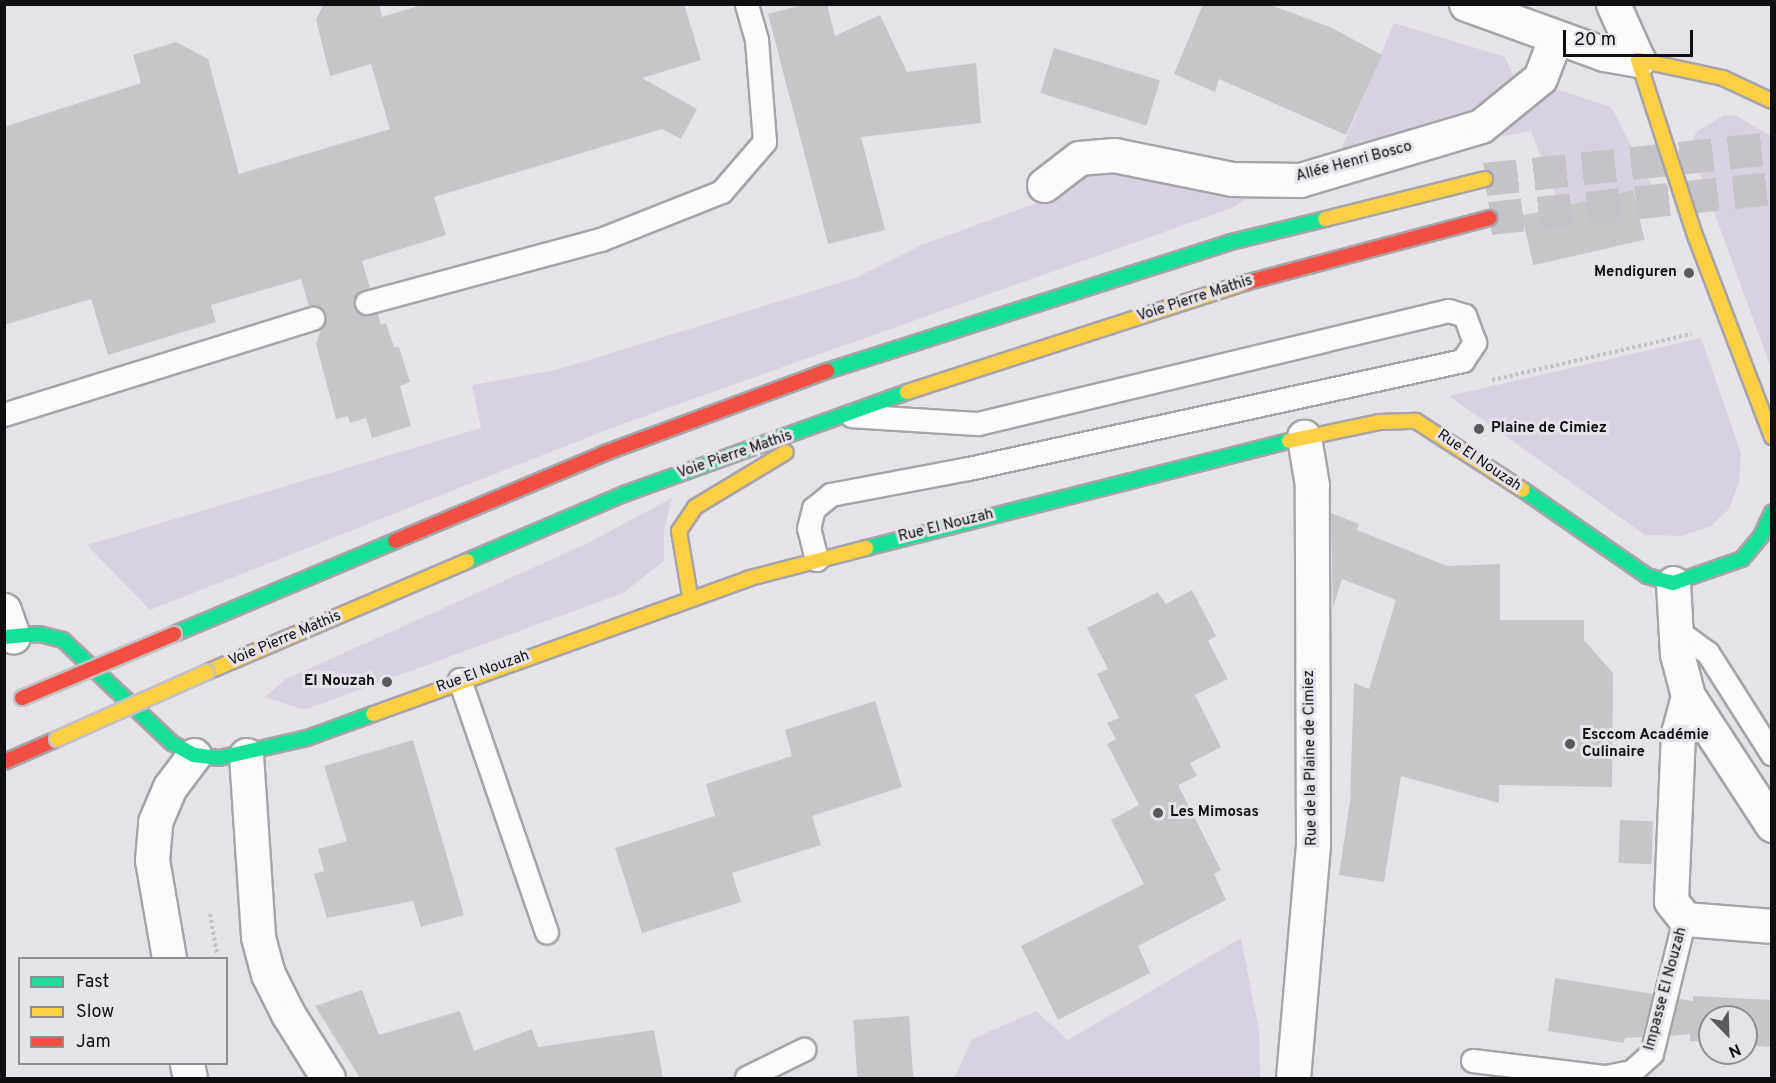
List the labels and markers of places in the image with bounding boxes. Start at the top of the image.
place label: Mendiguren [1594,264,1677,282]
marker: Mendiguren [1682,266,1696,280]
place label: Plaine de Cimiez [1491,420,1607,438]
marker: Plaine de Cimiez [1472,422,1486,436]
place label: El Nouzah [304,673,375,691]
marker: El Nouzah [380,675,394,689]
place label: Esccom Académie Culinaire [1582,726,1710,761]
marker: Esccom Académie Culinaire [1563,737,1577,751]
place label: Les Mimosas [1170,804,1259,822]
marker: Les Mimosas [1151,806,1165,820]

